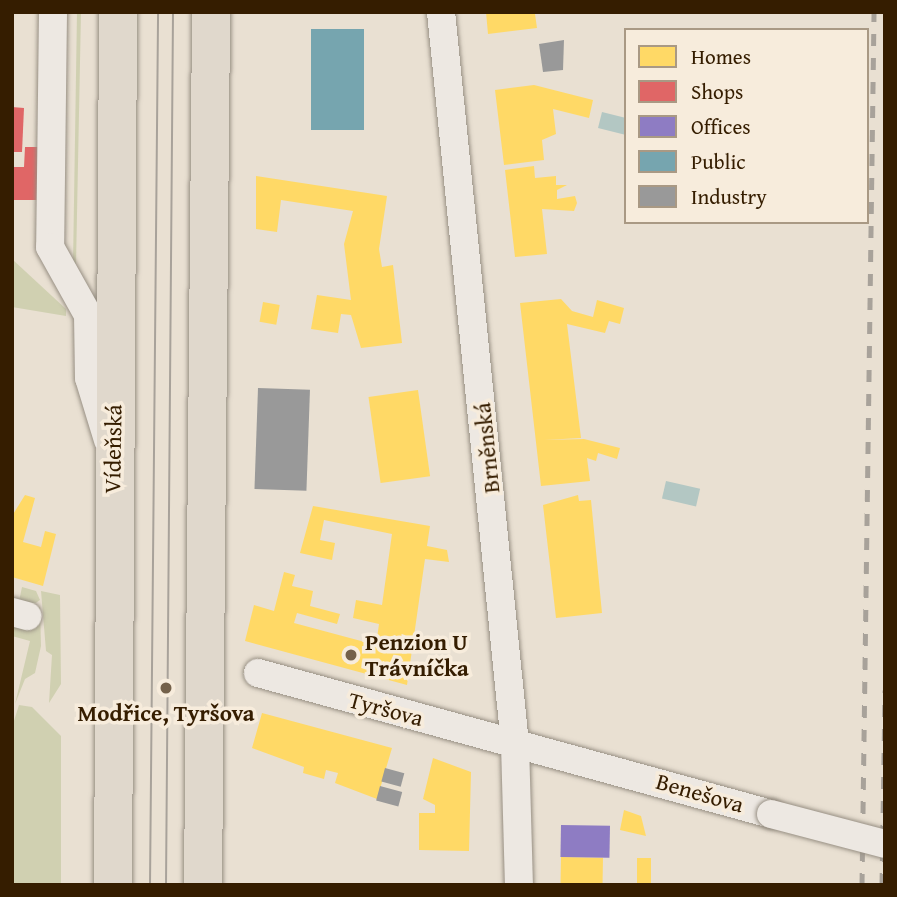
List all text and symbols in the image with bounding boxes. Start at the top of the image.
legend [624,28,869,224]
text: Homes [691,41,751,72]
text: Shops [691,76,743,107]
text: Offices [691,111,751,142]
text: Public [691,146,746,177]
text: Industry [691,181,767,212]
street label: Brněnská [469,401,505,495]
street label: Vídeňská [98,404,128,494]
place label: Penzion U Trávníčka [365,628,469,682]
marker: Penzion U Trávníčka [343,647,359,663]
marker: Modřice, Tyršova [158,680,174,696]
street label: Tyršova [346,686,426,732]
place label: Modřice, Tyršova [77,699,255,727]
street label: Benešova [653,767,747,819]

